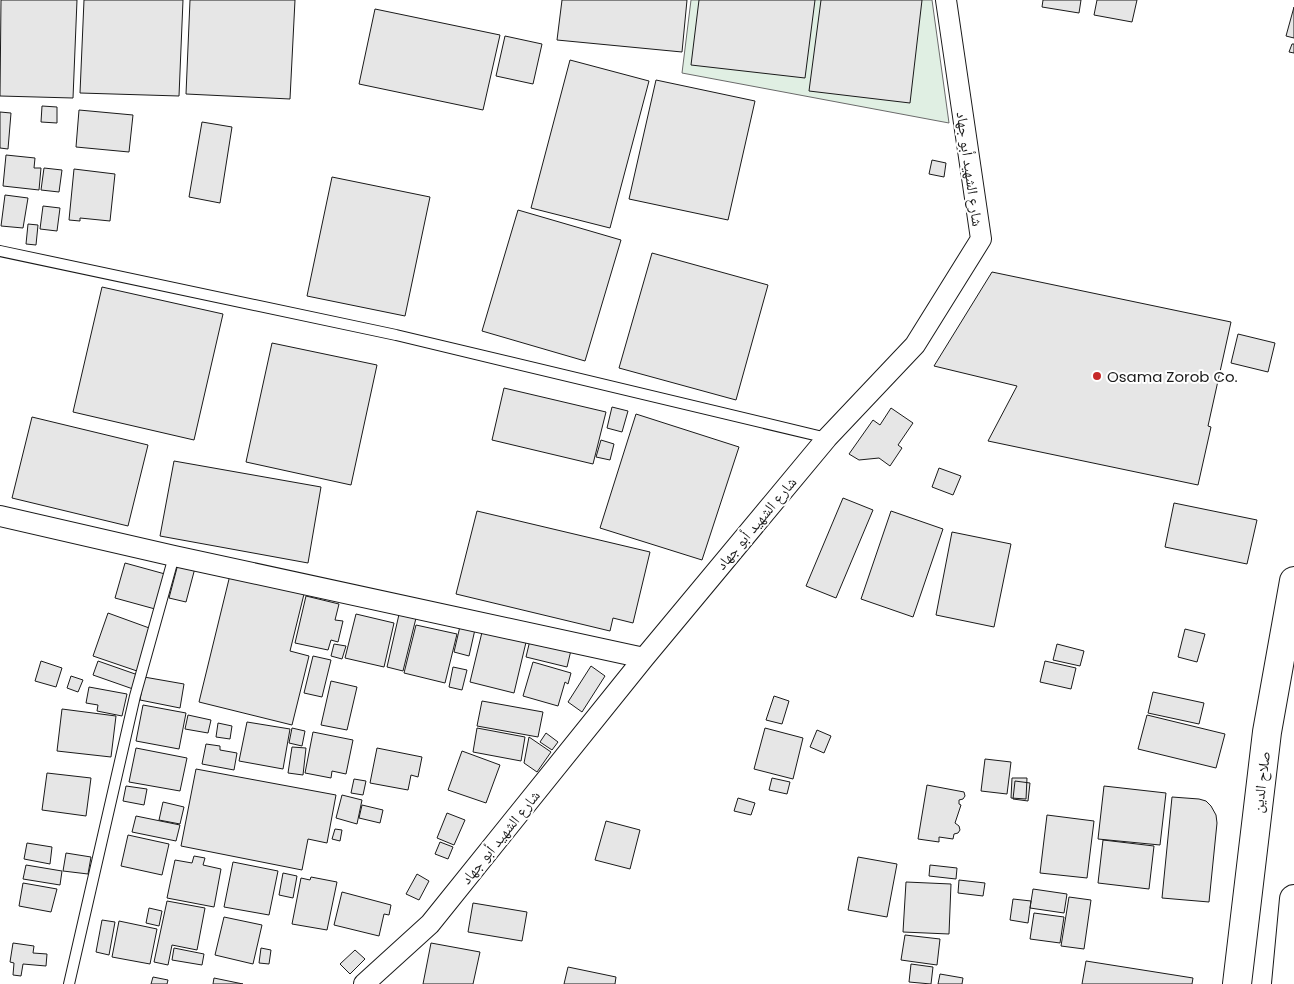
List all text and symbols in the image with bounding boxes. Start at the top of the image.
street label: شارع الشهيد أبو جهاد [952,110,988,228]
place label: Osama Zorob Co. [1107,366,1238,387]
marker: Osama Zorob Co. [1091,370,1103,382]
street label: شارع الشهيد أبو جهاد [711,472,801,574]
street label: صلاح الدين [1247,750,1275,814]
street label: شارع الشهيد أبو جهاد [456,785,545,888]

